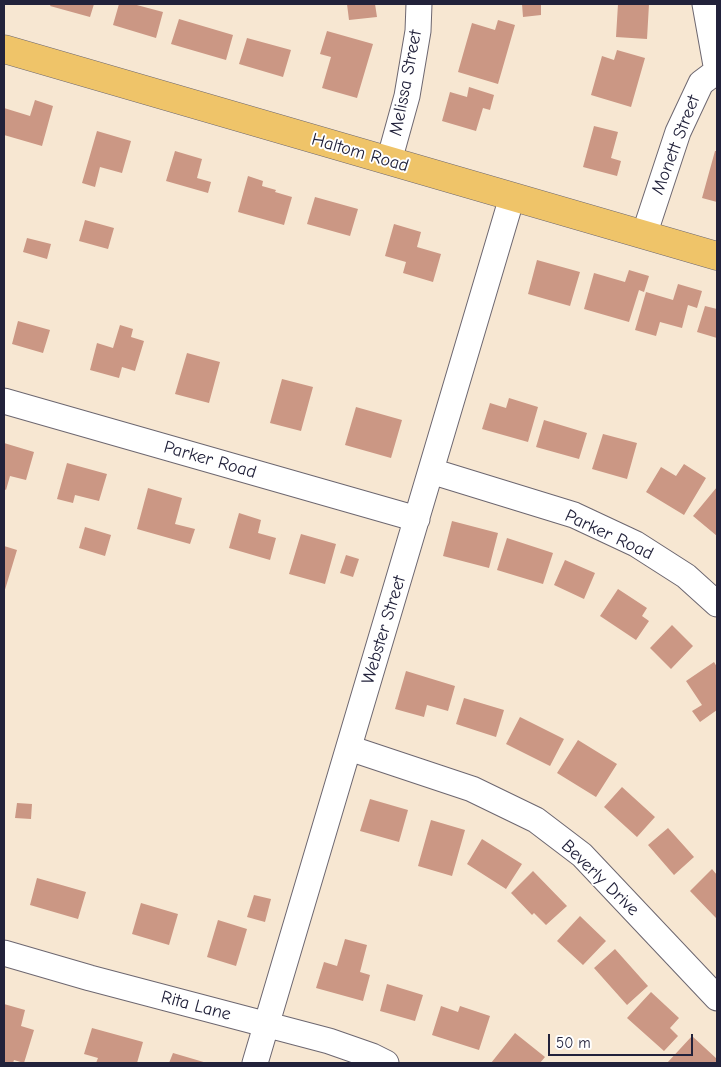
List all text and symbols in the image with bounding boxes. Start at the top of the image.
street label: Melissa Street [385,28,427,138]
street label: Monett Street [647,92,705,198]
street label: Haltom Road [309,129,411,177]
street label: Parker Road [161,437,259,483]
street label: Parker Road [561,505,657,565]
street label: Webster Street [357,573,411,687]
street label: Beverly Drive [556,835,644,921]
street label: Rita Lane [159,986,233,1026]
scale bar [551,1024,696,1056]
text: 50 m [556,1034,591,1052]

